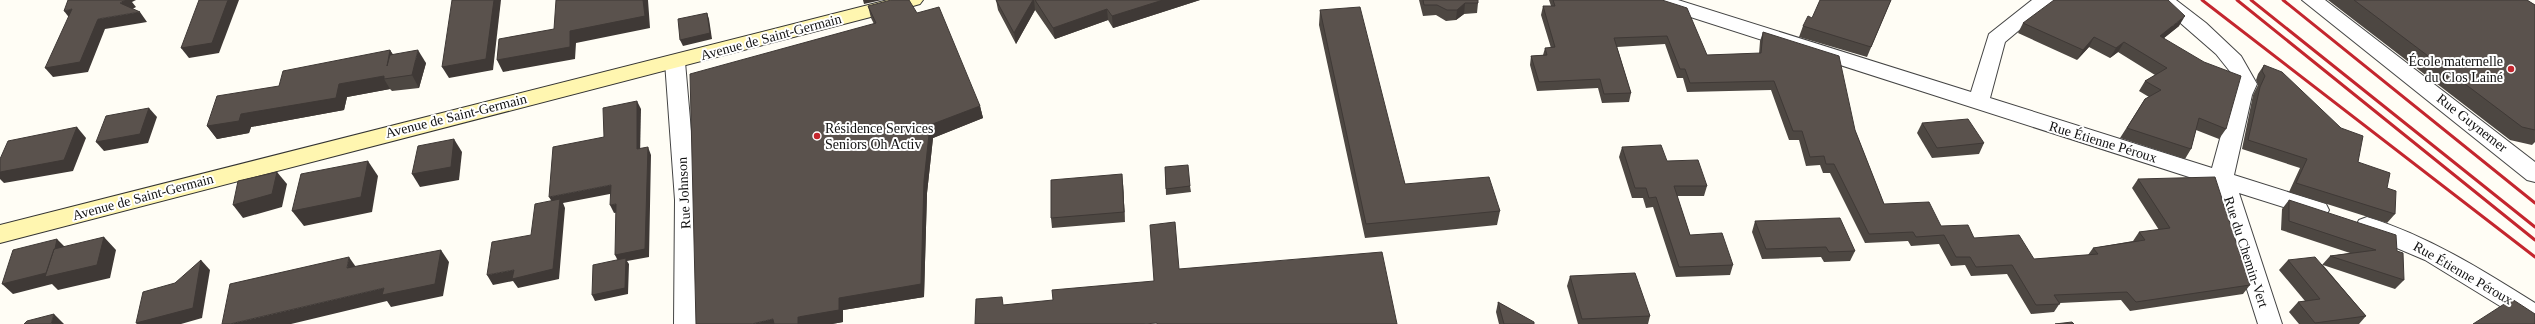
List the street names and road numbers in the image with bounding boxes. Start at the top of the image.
street label: Avenue de Saint-Germain [699,11,843,63]
street label: Avenue de Saint-Germain [384,91,528,141]
street label: Rue Guynemer [2434,91,2510,155]
street label: Rue Étienne Péroux [2047,118,2159,166]
street label: Rue Johnson [675,157,693,229]
street label: Avenue de Saint-Germain [71,171,215,223]
street label: Rue du Chemin-Vert [2221,195,2271,310]
street label: Rue Étienne Péroux [2411,238,2516,307]

